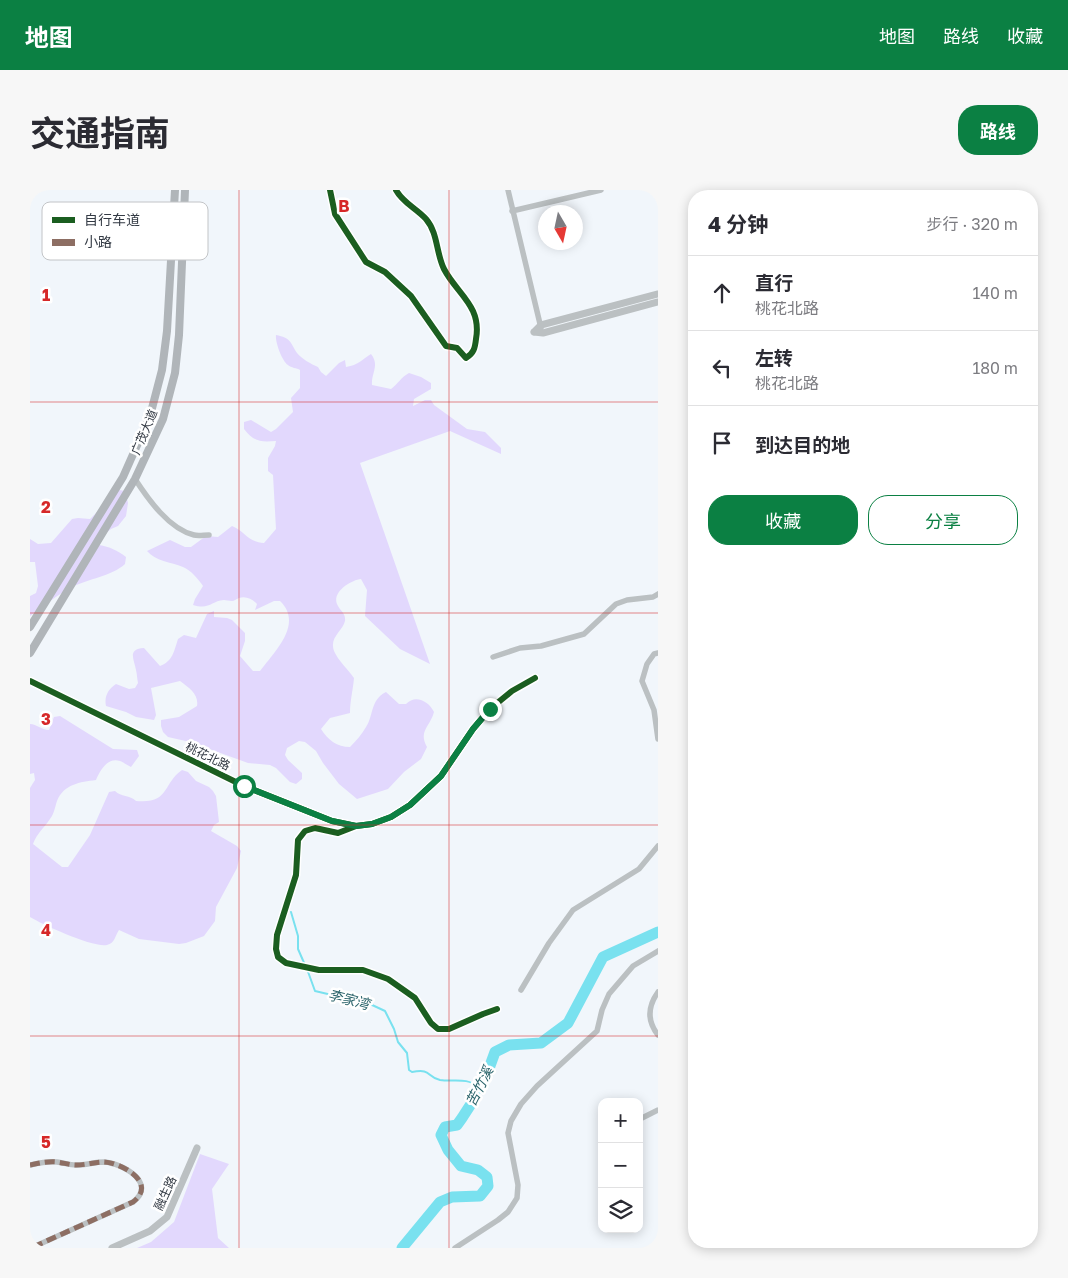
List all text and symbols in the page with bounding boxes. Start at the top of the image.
text: 地图 [25,22,73,51]
text: 地图 [879,25,915,47]
text: 路线 [943,25,979,47]
text: 收藏 [1007,25,1043,47]
button: 路线 [958,105,1038,155]
text: 交通指南 [30,112,170,154]
text: B [338,196,350,216]
legend [42,202,208,260]
north arrow [538,205,583,250]
text: 自行车道 [84,211,140,228]
text: 4 分钟 [708,211,768,237]
text: 步行 · 320 m [926,214,1018,234]
text: 小路 [84,233,112,250]
text: 直行 [755,271,793,294]
icon: ahead [708,279,736,307]
text: 140 m [972,283,1018,303]
text: 1 [42,285,50,305]
text: 桃花北路 [755,298,819,318]
text: 左转 [755,346,793,369]
icon: left [708,354,736,382]
text: 180 m [972,358,1018,378]
text: 桃花北路 [755,373,819,393]
street label: 广茂大道 [128,407,160,457]
icon: arrive [708,429,736,457]
text: 到达目的地 [755,433,850,456]
button: 收藏 [708,495,858,545]
button: 分享 [868,495,1018,545]
text: 2 [41,497,51,517]
route end [479,698,502,721]
text: 3 [41,709,51,729]
street label: 桃花北路 [183,739,233,773]
route start [233,775,256,798]
text: 4 [41,920,51,940]
water label: 李家湾 [327,985,373,1013]
water label: 苦竹溪 [462,1062,497,1109]
map controls [598,1098,643,1233]
button: + [598,1098,643,1143]
text: 5 [41,1132,51,1152]
button: − [598,1143,643,1188]
street label: 融生路 [151,1174,179,1212]
button: layers [598,1188,643,1233]

